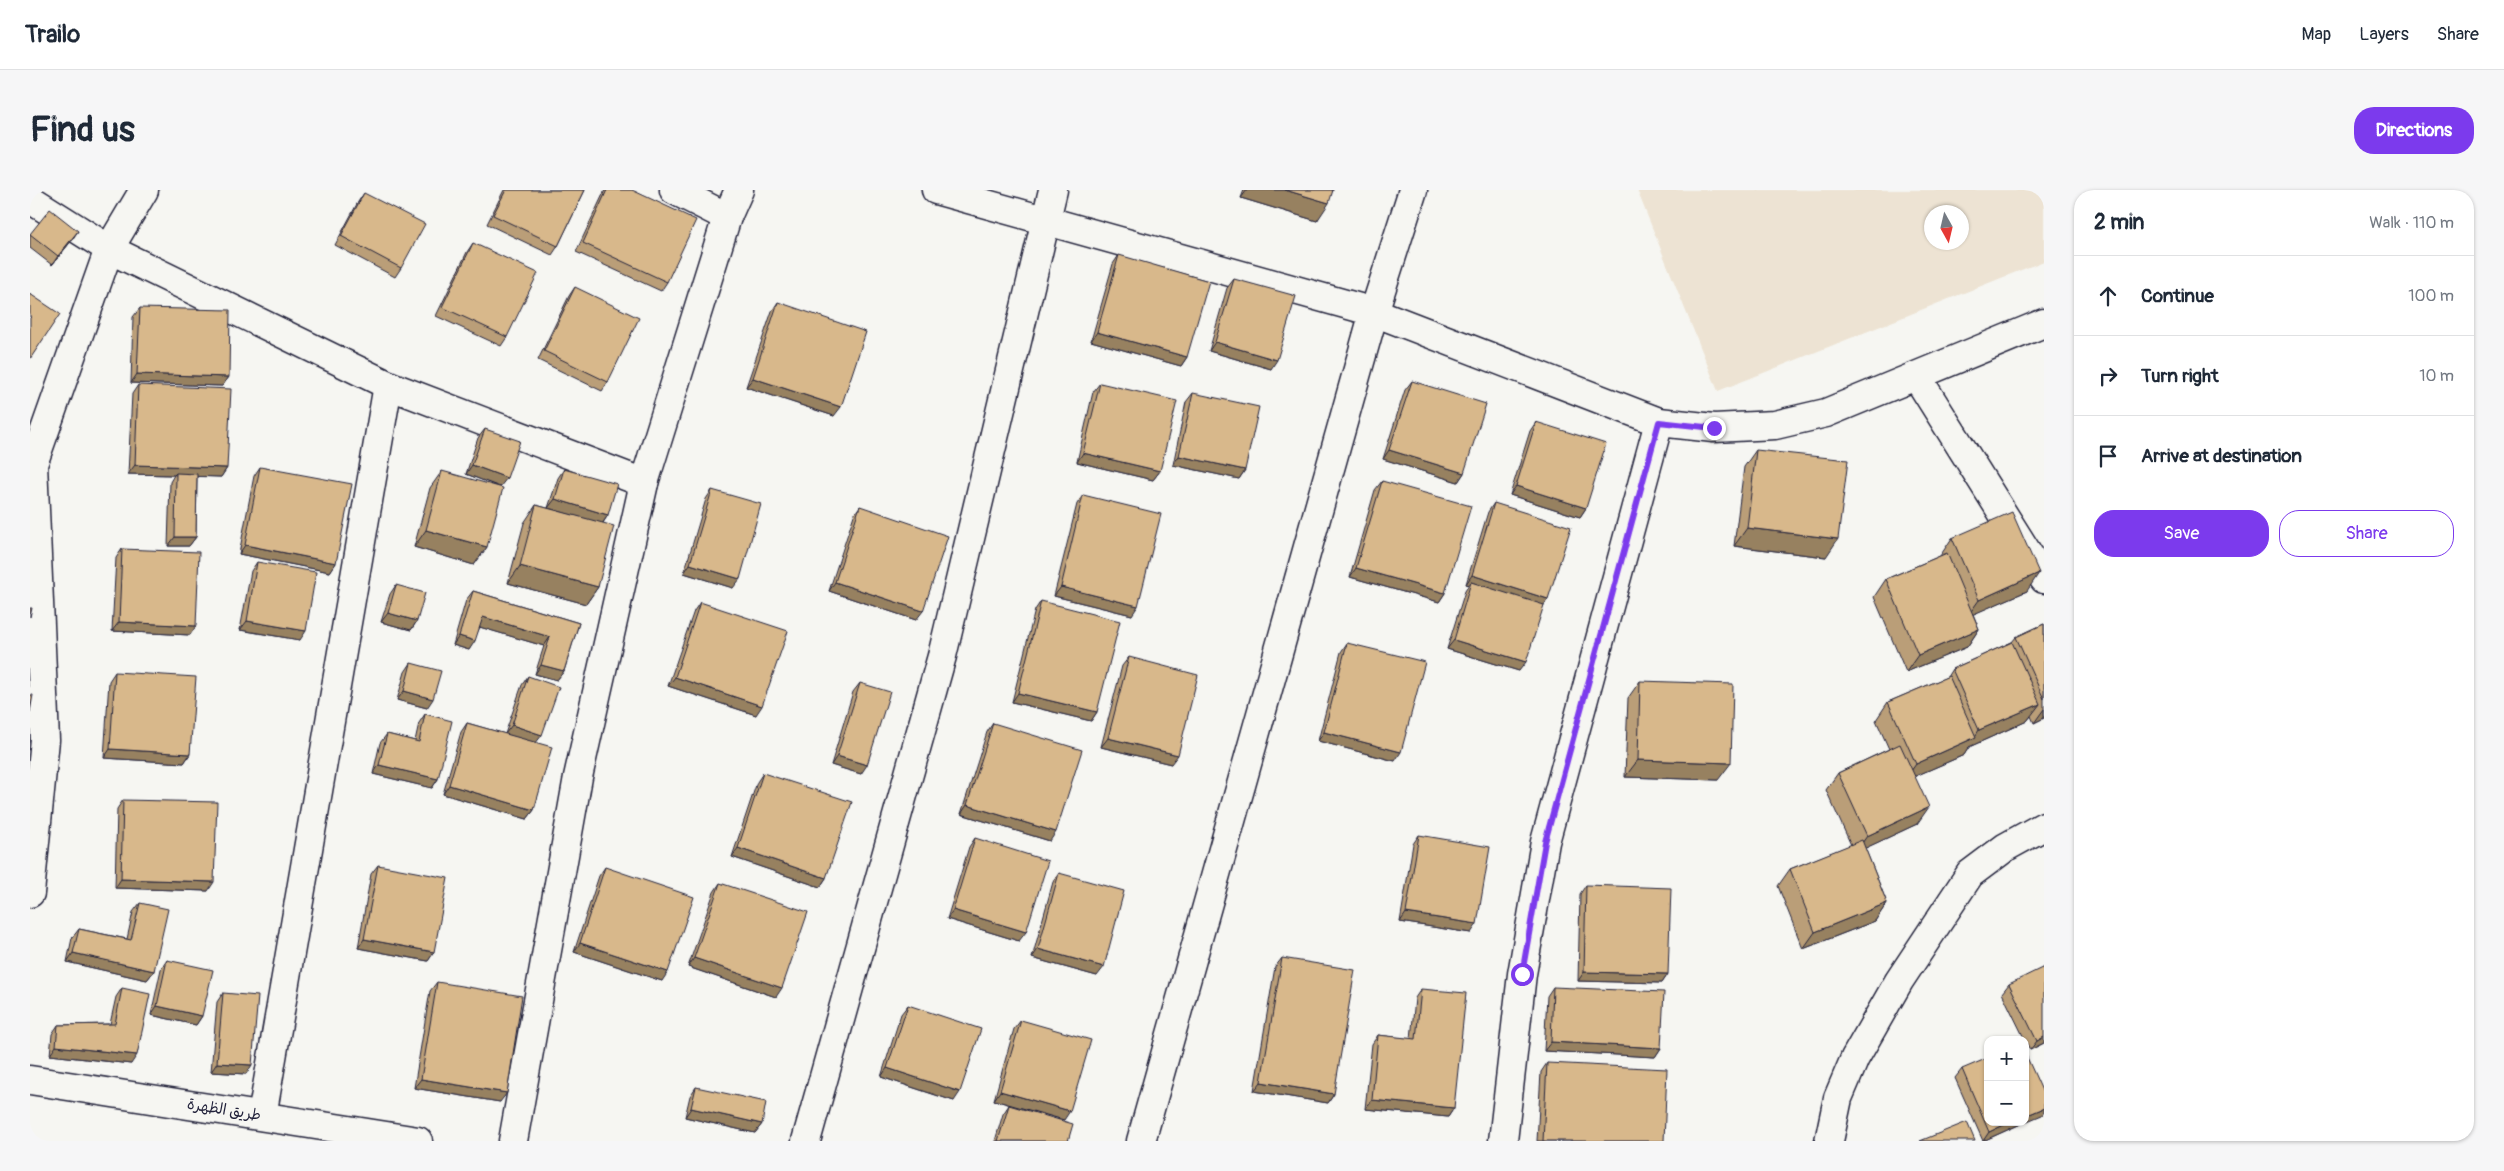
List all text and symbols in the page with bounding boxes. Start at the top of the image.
text: Trailo [25,20,80,49]
text: Map [2302,23,2331,46]
text: Layers [2359,23,2409,46]
text: Share [2437,23,2479,46]
button: Directions [2354,107,2474,154]
text: Find us [30,108,135,152]
north arrow [1924,205,1969,250]
text: 2 min [2094,209,2144,236]
text: Walk · 110 m [2369,213,2454,233]
icon: ahead [2094,282,2122,310]
text: Continue [2141,284,2214,308]
text: 100 m [2408,286,2454,306]
icon: right [2094,362,2122,390]
text: Turn right [2141,364,2219,388]
text: 10 m [2419,366,2454,386]
route end [1703,417,1726,440]
icon: arrive [2094,442,2122,470]
text: Arrive at destination [2141,444,2302,468]
button: Save [2094,510,2269,557]
button: Share [2279,510,2454,557]
route start [1511,963,1534,986]
map controls [1984,1036,2029,1126]
button: + [1984,1036,2029,1081]
button: − [1984,1081,2029,1126]
street label: طريق الظهرة [186,1095,262,1125]

